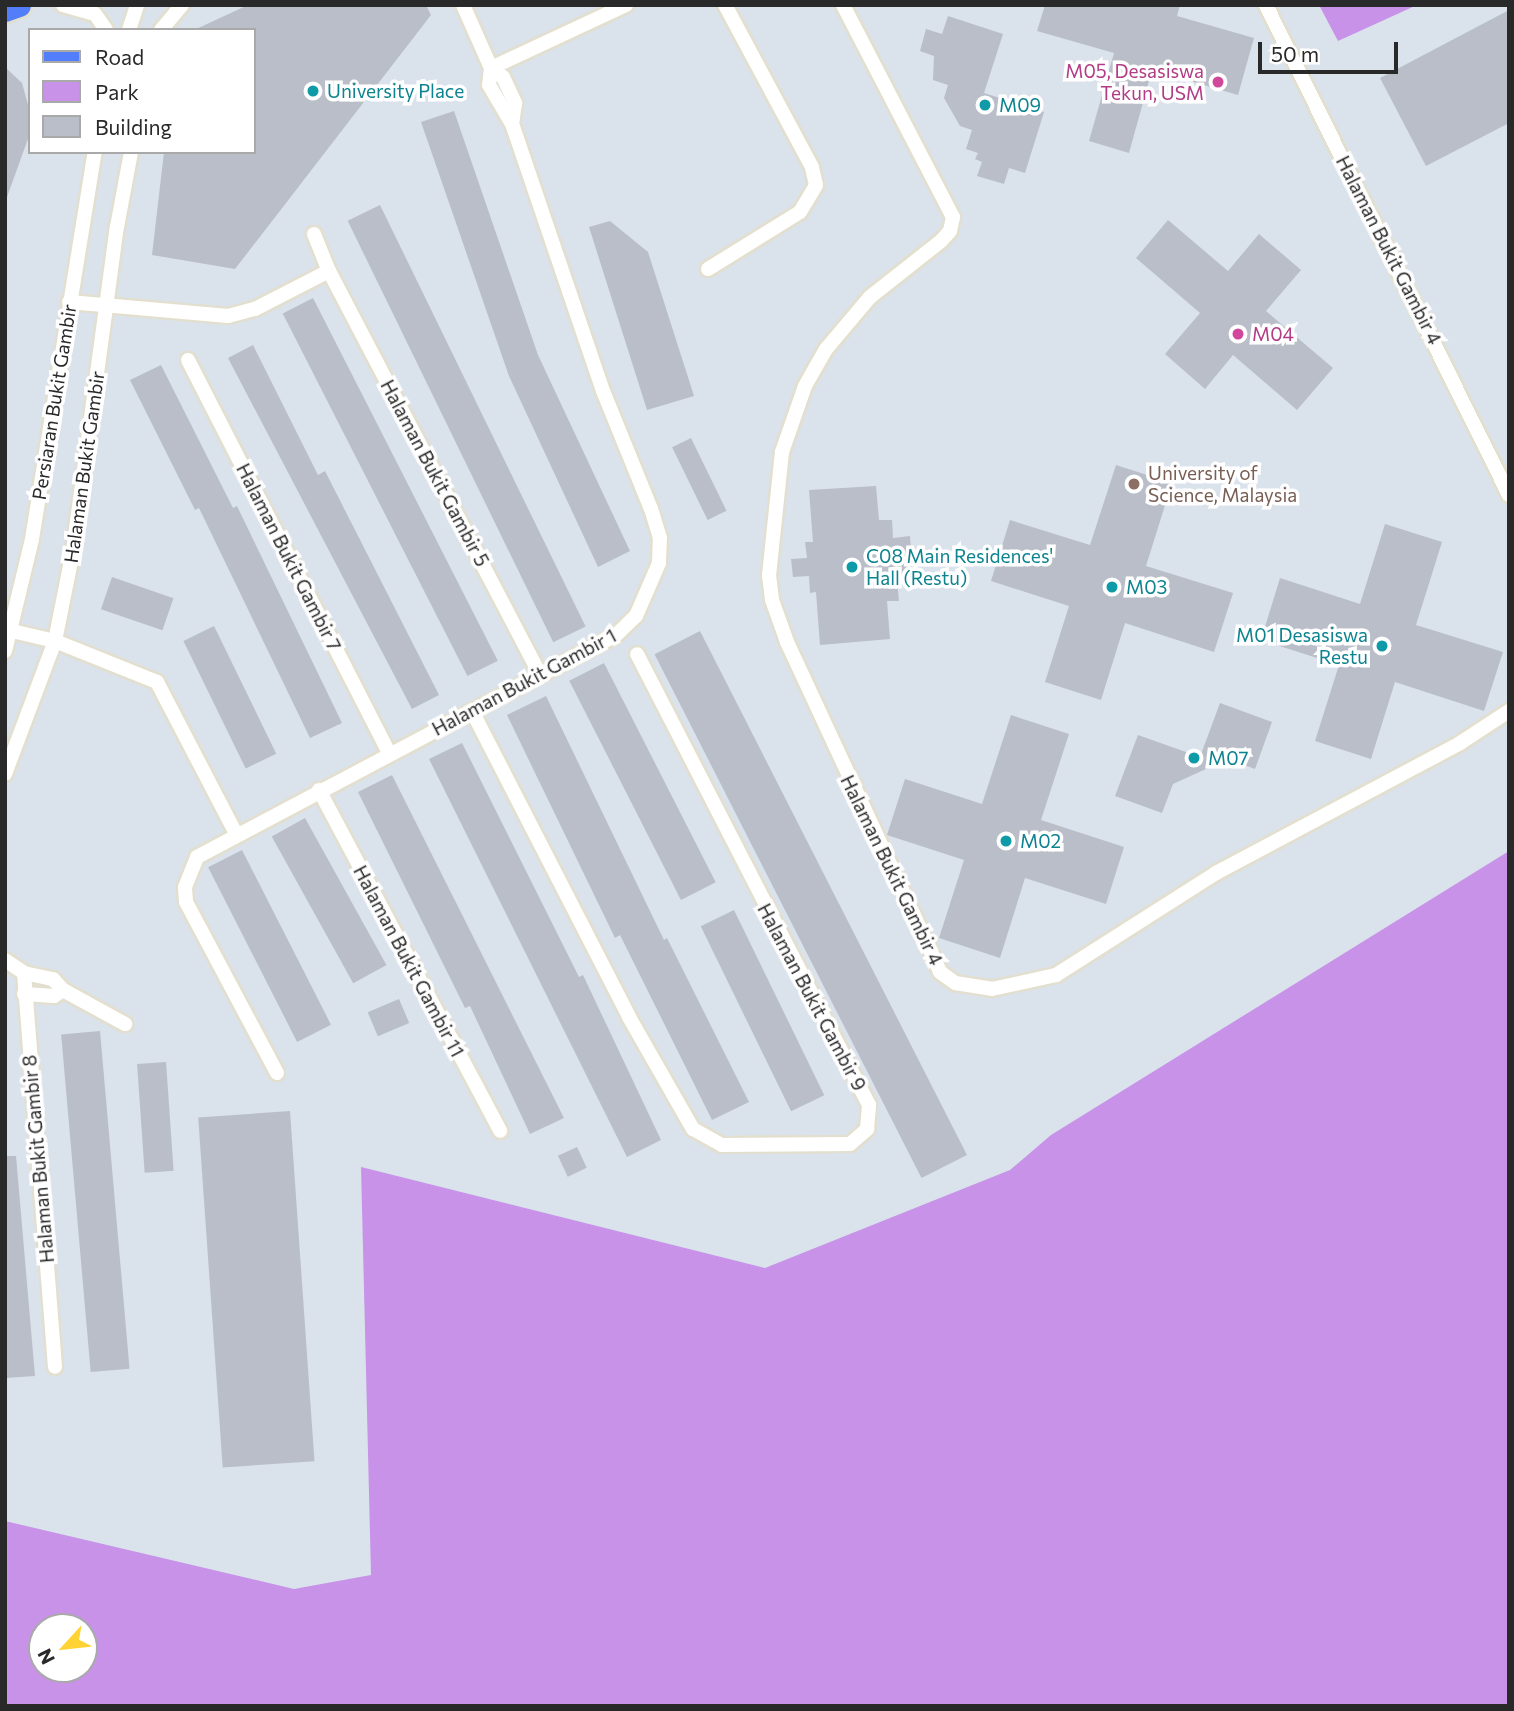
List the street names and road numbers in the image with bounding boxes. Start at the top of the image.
street label: Halaman Bukit Gambir 4 [1331,152,1447,348]
street label: Persiaran Bukit Gambir [27,303,81,501]
street label: Halaman Bukit Gambir [59,370,109,564]
street label: Halaman Bukit Gambir 5 [376,376,494,570]
street label: Halaman Bukit Gambir 7 [232,459,346,655]
street label: Halaman Bukit Gambir 1 [428,624,620,740]
street label: Halaman Bukit Gambir 4 [836,771,948,969]
street label: Halaman Bukit Gambir 11 [349,861,469,1061]
street label: Halaman Bukit Gambir 9 [753,899,871,1095]
street label: Halaman Bukit Gambir 8 [18,1054,58,1264]

